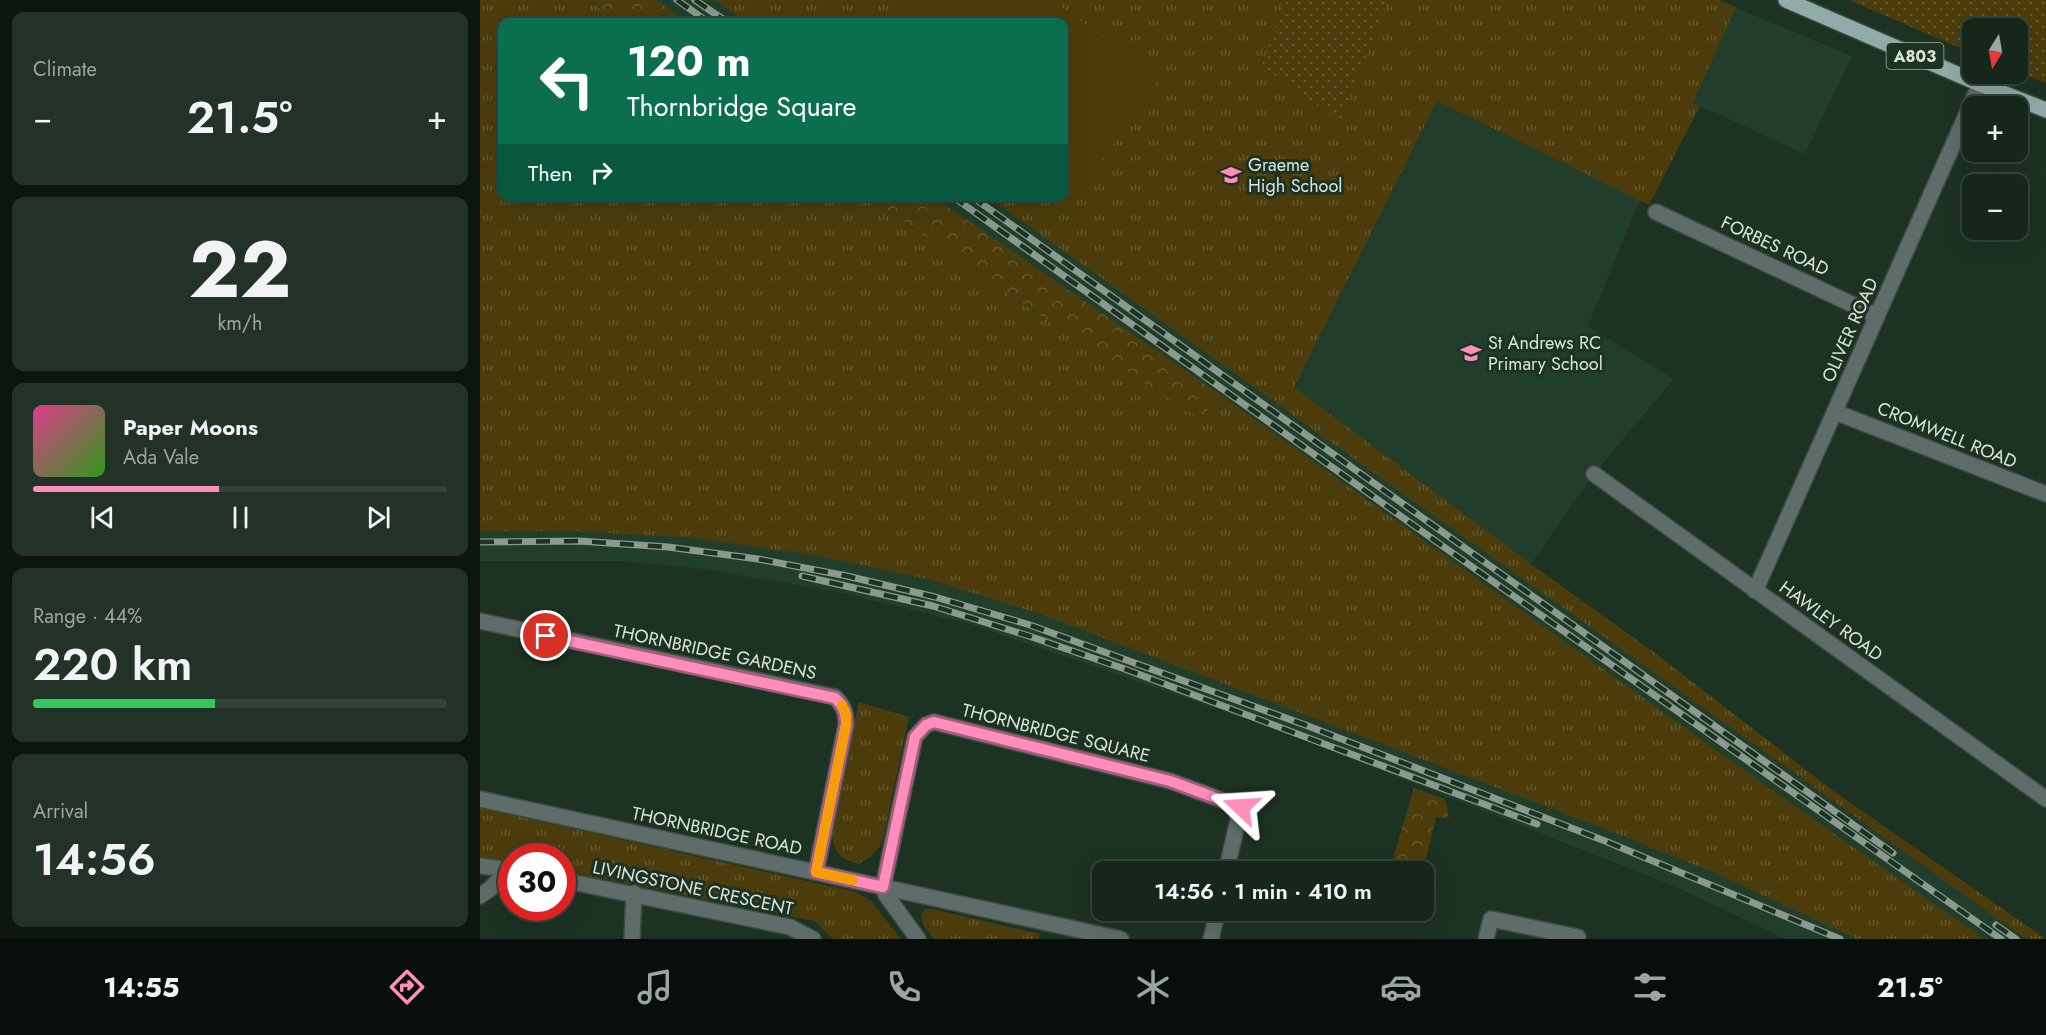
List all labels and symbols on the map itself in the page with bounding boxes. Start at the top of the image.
north arrow [1962,18,2028,84]
road number: A803 [1886,43,1944,69]
place label: Graeme High School [1248,152,1342,199]
school or university icon: Graeme High School [1219,163,1243,187]
street label: FORBES ROAD [1717,210,1833,282]
street label: OLIVER ROAD [1815,274,1885,386]
place label: St Andrews RC Primary School [1488,330,1603,377]
school or university icon: St Andrews RC Primary School [1459,341,1483,365]
street label: CROMWELL ROAD [1873,395,2021,475]
street label: HAWLEY ROAD [1774,575,1888,667]
pin [520,610,571,661]
street label: THORNBRIDGE GARDENS [611,618,819,686]
street label: THORNBRIDGE SQUARE [959,697,1153,769]
position arrow [1209,775,1273,839]
street label: THORNBRIDGE ROAD [629,800,805,862]
speed limit sign: 30 [498,843,576,921]
street label: LIVINGSTONE CRESCENT [590,854,796,922]

